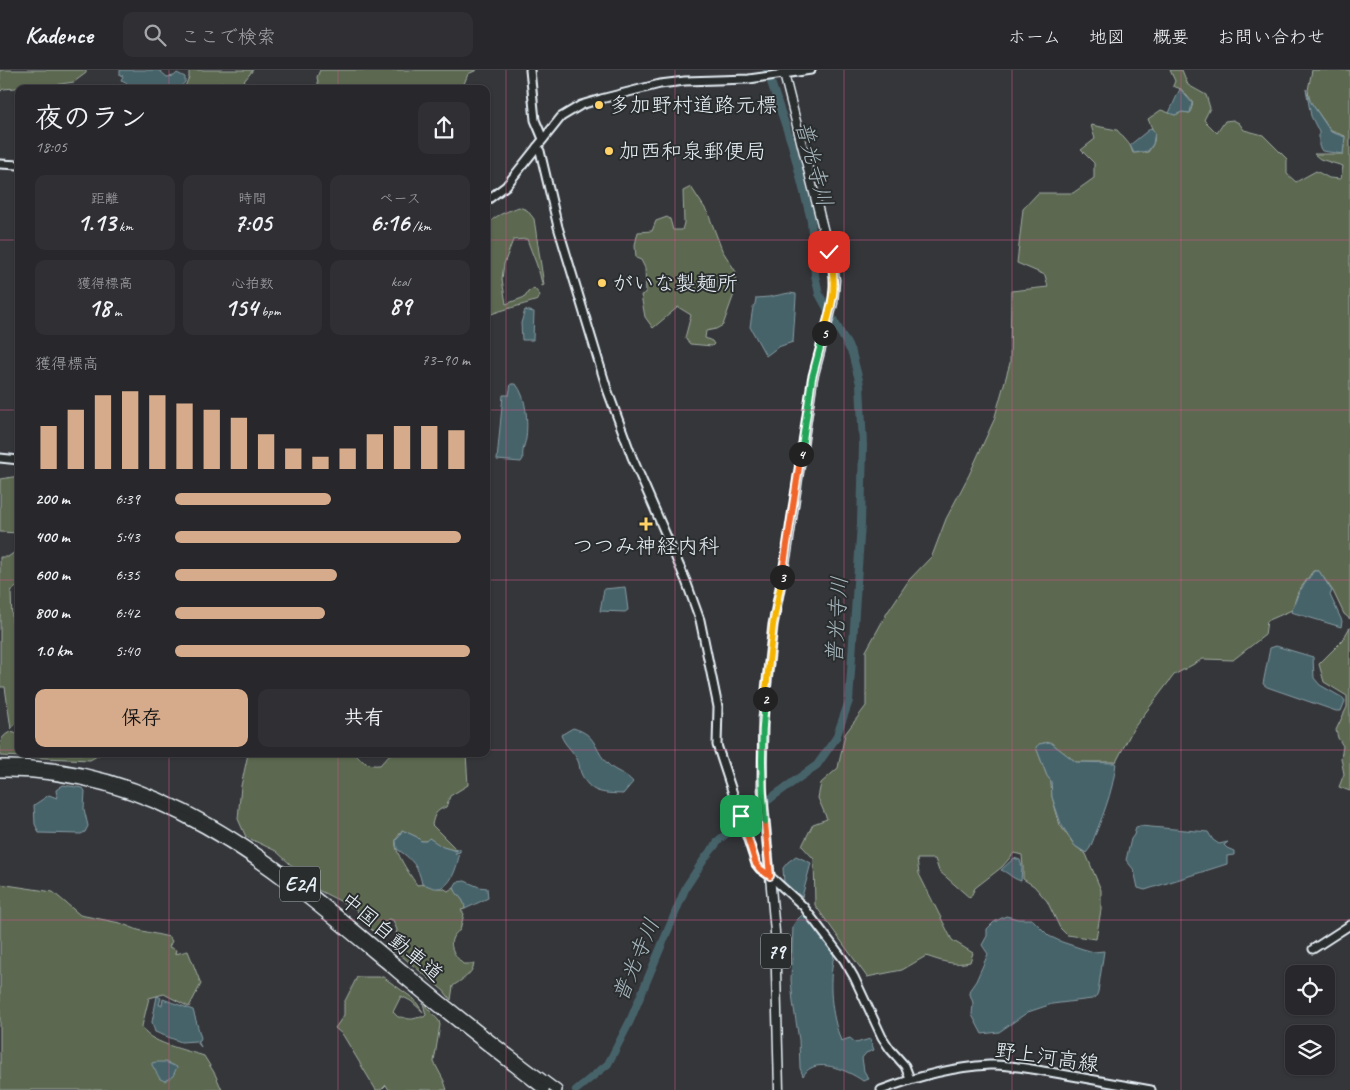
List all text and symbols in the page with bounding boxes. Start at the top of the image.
search box [123,12,473,57]
text: Kadence [25,20,93,50]
icon: search [141,21,169,49]
text: ここで検索 [181,25,276,49]
text: ホーム [1008,26,1061,48]
text: 地図 [1089,26,1125,48]
text: 概要 [1153,26,1189,48]
text: お問い合わせ [1217,26,1325,48]
place label: 多加野村道路元標 [609,92,777,118]
marker: 多加野村道路元標 [593,99,605,111]
text: 夜のラン [35,100,147,135]
button: share [418,102,470,154]
water label: 普光寺川 [789,118,839,210]
text: 18:05 [35,137,67,157]
place label: 加西和泉郵便局 [619,138,766,164]
marker: 加西和泉郵便局 [603,145,615,157]
text: 距離 [91,190,119,207]
text: 時間 [238,190,266,207]
text: ペース [380,190,421,207]
text: 1.13 [77,207,116,239]
text: 7:05 [233,207,272,239]
text: 6:16 [369,207,409,239]
text: km [116,218,133,235]
text: /km [409,218,431,235]
pin [808,231,850,273]
icon: check [815,238,843,266]
place label: がいな製麺所 [612,270,738,296]
text: kcal [391,273,409,290]
text: 獲得標高 [77,275,133,292]
text: 心拍数 [231,275,273,292]
marker: がいな製麺所 [596,277,608,289]
text: 89 [389,290,411,322]
text: 18 [88,292,110,324]
text: 154 [225,292,258,324]
text: m [110,303,122,320]
text: bpm [258,303,280,320]
pin: 5 [812,320,836,346]
text: 5 [821,325,828,342]
text: 73–90 m [421,350,470,370]
text: 獲得標高 [35,354,99,374]
pin: 4 [788,442,814,466]
text: 4 [798,446,805,463]
text: 200 m [35,489,70,509]
text: 6:39 [115,489,140,509]
marker: つつみ神経内科 [639,517,653,531]
text: 400 m [35,527,70,547]
text: 5:43 [115,527,140,547]
place label: つつみ神経内科 [573,533,720,559]
pin: 3 [770,564,794,590]
text: 600 m [35,565,70,585]
text: 6:35 [115,565,140,585]
text: 3 [779,569,786,586]
water label: 普光寺川 [820,575,854,665]
text: 800 m [35,603,70,623]
text: 6:42 [115,603,140,623]
text: 1.0 km [35,641,72,661]
text: 5:40 [115,641,140,661]
pin: 2 [752,686,778,712]
button: 保存 [35,689,248,747]
button: 共有 [258,689,470,747]
text: 2 [762,691,769,708]
pin [720,795,762,837]
icon: arrive [727,802,755,830]
road number: E2A [280,866,320,902]
street label: 中国自動車道 [335,887,449,987]
water label: 普光寺川 [606,914,666,1006]
road number: 79 [761,934,791,968]
map controls [1285,965,1335,1075]
button: locate [1285,965,1335,1015]
button: layers [1285,1025,1335,1075]
street label: 野上河高線 [993,1037,1101,1077]

